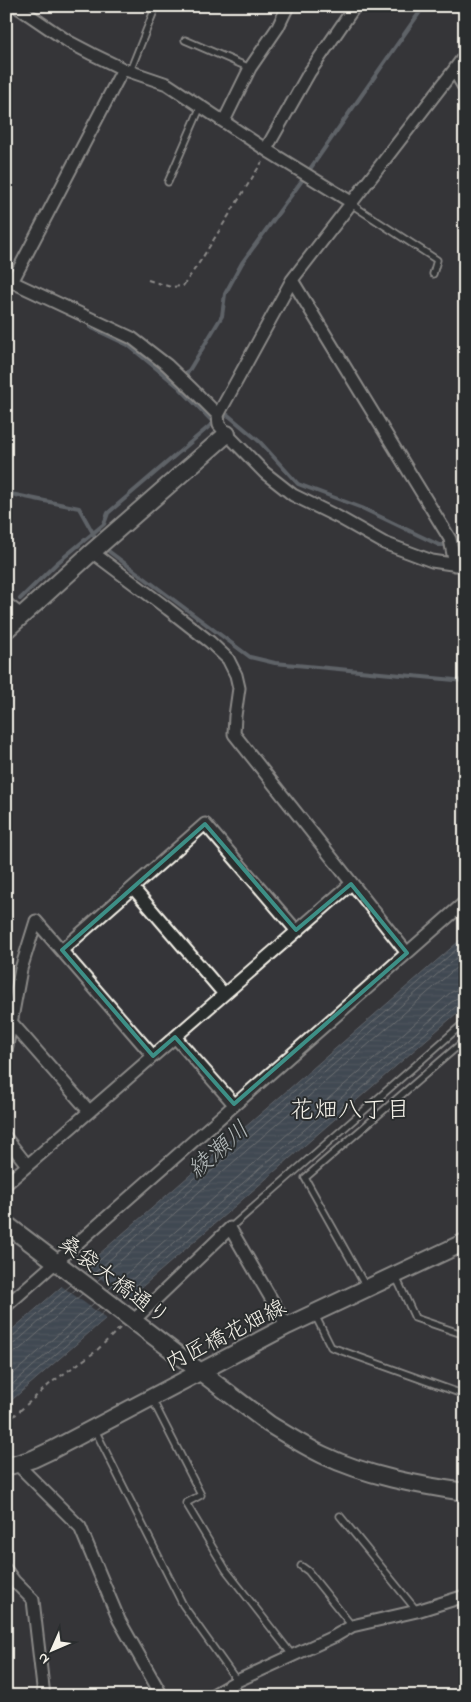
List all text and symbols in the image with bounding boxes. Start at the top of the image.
district label: 花畑八丁目 [290,1094,410,1129]
water label: 綾瀬川 [181,1114,258,1188]
street label: 桑袋大橋通り [51,1229,176,1334]
street label: 内匠橋花畑線 [160,1292,292,1381]
north arrow [28,1624,78,1674]
text: N [33,1647,55,1669]

